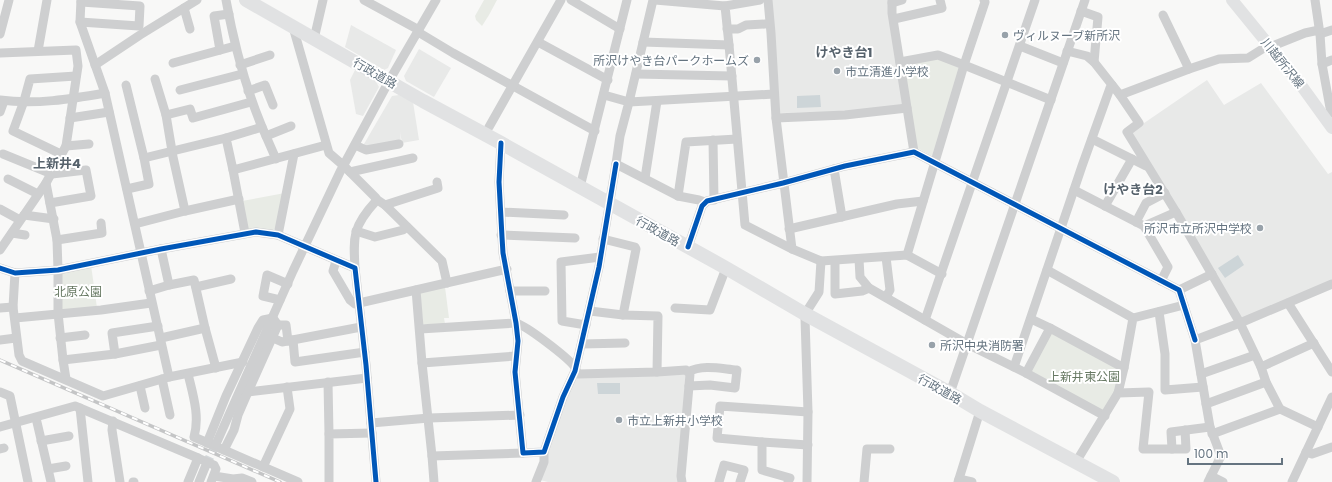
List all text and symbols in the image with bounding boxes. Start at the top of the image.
place label: ヴィルヌーブ新所沢 [1013,27,1120,44]
marker: ヴィルヌーブ新所沢 [1000,30,1010,40]
street label: 川越所沢線 [1258,34,1308,92]
district label: けやき台1 [816,43,872,62]
place label: 所沢けやき台パークホームズ [593,52,749,69]
street label: 行政道路 [350,54,400,92]
marker: 所沢けやき台パークホームズ [752,55,762,65]
place label: 市立清進小学校 [845,63,929,80]
marker: 市立清進小学校 [832,66,842,76]
district label: 上新井4 [33,154,81,173]
district label: けやき台2 [1103,180,1163,199]
street label: 行政道路 [633,212,683,250]
place label: 所沢市立所沢中学校 [1144,220,1252,237]
marker: 所沢市立所沢中学校 [1255,223,1265,233]
park label: 北原公園 [54,283,102,300]
place label: 所沢中央消防署 [940,337,1024,354]
marker: 所沢中央消防署 [927,340,937,350]
park label: 上新井東公園 [1048,368,1120,385]
street label: 行政道路 [915,370,965,408]
place label: 市立上新井小学校 [627,412,723,429]
marker: 市立上新井小学校 [614,415,624,425]
scale bar [1188,440,1282,466]
text: 100 m [1194,445,1228,462]

